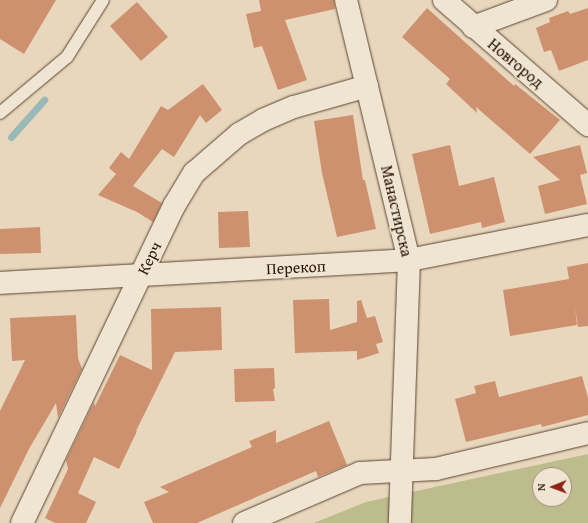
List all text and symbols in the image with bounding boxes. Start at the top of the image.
street label: Новгород [484,34,548,92]
street label: Манастирска [377,163,417,259]
street label: Керч [133,238,165,278]
street label: Перекоп [266,256,326,278]
north arrow [532,467,572,507]
text: N [533,483,549,491]

